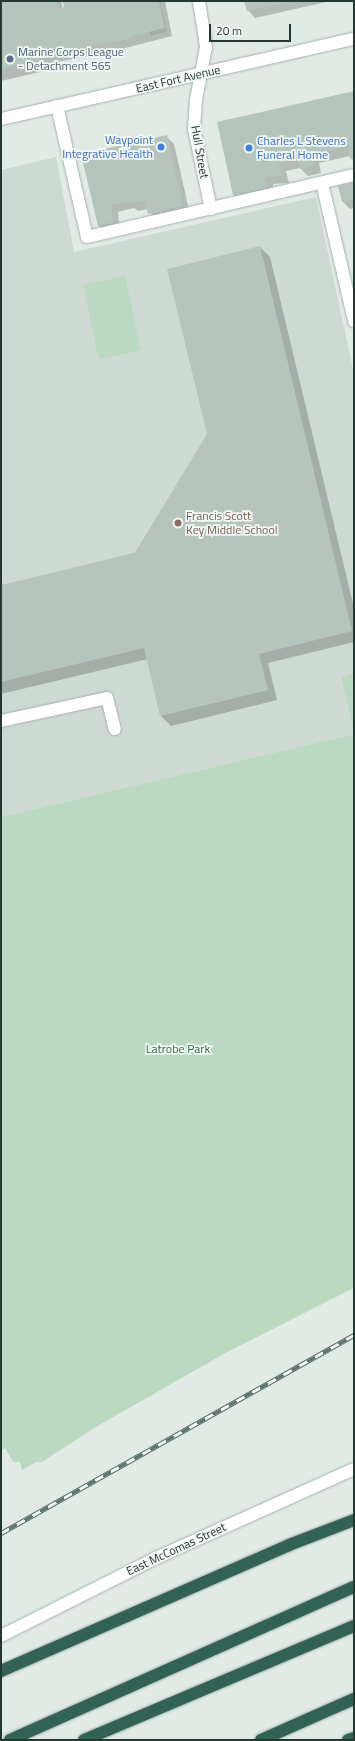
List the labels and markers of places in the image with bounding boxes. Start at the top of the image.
place label: Marine Corps League - Detachment 565 [18,45,124,73]
marker: Marine Corps League - Detachment 565 [5,54,15,64]
place label: Waypoint Integrative Health [62,133,153,161]
place label: Charles L Stevens Funeral Home [257,134,346,162]
marker: Waypoint Integrative Health [156,142,166,152]
marker: Charles L Stevens Funeral Home [244,143,254,153]
place label: Francis Scott Key Middle School [186,509,278,537]
marker: Francis Scott Key Middle School [173,518,183,528]

